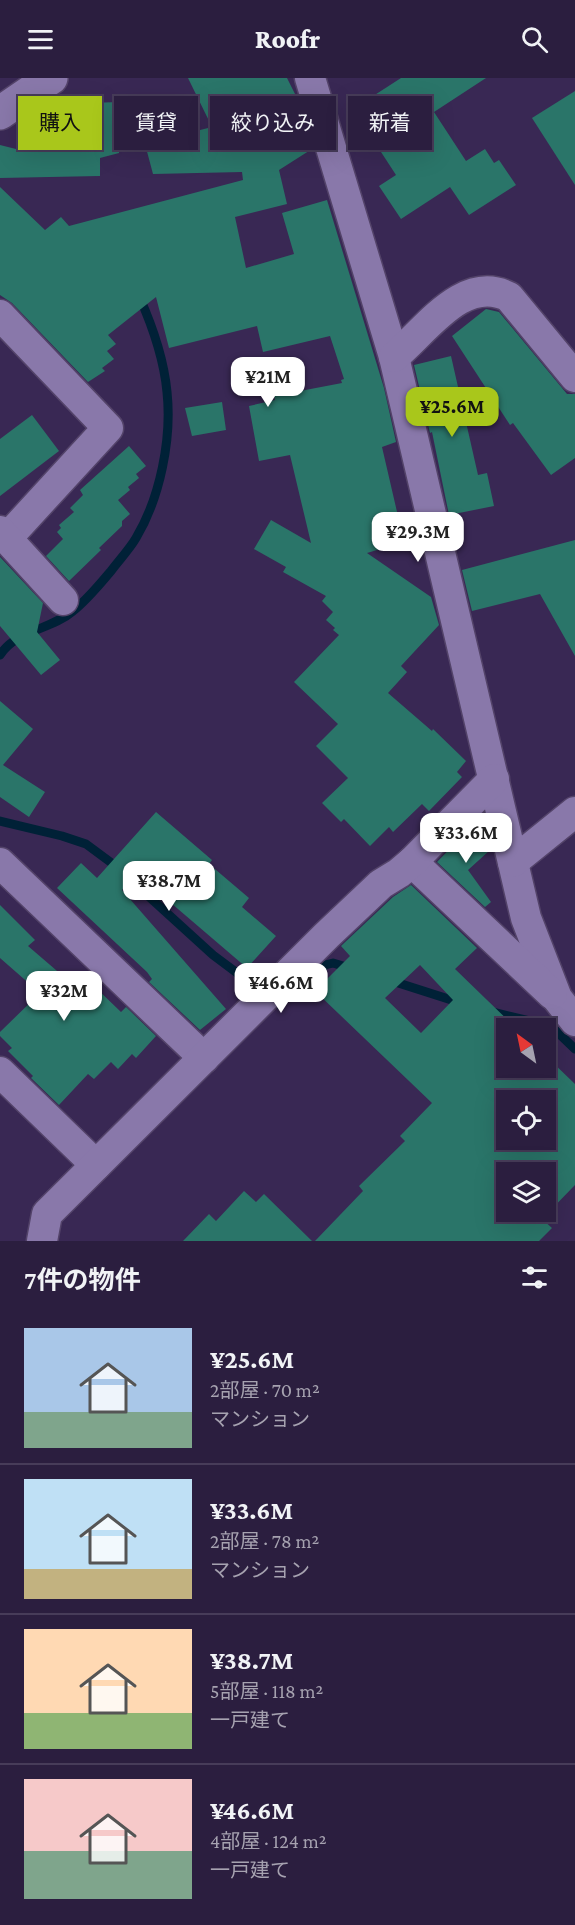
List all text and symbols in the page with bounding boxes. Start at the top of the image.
icon: menu [24,23,57,56]
icon: search [518,23,551,56]
text: Roofr [255,24,320,54]
chip: 購入 [18,96,102,150]
chip: 賃貸 [114,96,198,150]
chip: 絞り込み [210,96,336,150]
chip: 新着 [348,96,432,150]
pin: ¥21M [232,357,304,408]
text: ¥21M [245,365,291,387]
pin: ¥25.6M [403,387,501,438]
text: ¥25.6M [420,395,484,417]
pin: ¥29.3M [369,512,467,563]
text: ¥29.3M [386,520,450,542]
pin: ¥33.6M [417,813,515,864]
text: ¥33.6M [434,821,498,843]
pin: ¥38.7M [120,861,218,912]
text: ¥38.7M [137,869,201,891]
pin: ¥46.6M [232,963,330,1014]
pin: ¥32M [28,971,100,1022]
text: ¥46.6M [249,971,313,993]
text: ¥32M [40,979,88,1001]
north arrow [496,1018,556,1078]
map controls [496,1018,556,1222]
button: locate [496,1090,556,1150]
button: layers [496,1162,556,1222]
icon: filters [518,1261,551,1294]
text: 7件の物件 [24,1266,141,1295]
text: ¥25.6M [210,1345,294,1374]
icon: home [72,1352,144,1424]
text: 2部屋 · 70 m² [210,1379,320,1401]
text: マンション [210,1408,310,1430]
text: ¥33.6M [210,1496,293,1525]
icon: home [72,1503,144,1575]
text: 2部屋 · 78 m² [210,1530,319,1552]
text: マンション [210,1559,310,1581]
text: ¥38.7M [210,1646,294,1675]
icon: home [72,1653,144,1725]
text: 5部屋 · 118 m² [210,1680,323,1702]
text: 一戸建て [210,1709,290,1731]
text: ¥46.6M [210,1796,294,1825]
icon: home [72,1803,144,1875]
text: 4部屋 · 124 m² [210,1830,327,1852]
text: 一戸建て [210,1859,290,1881]

